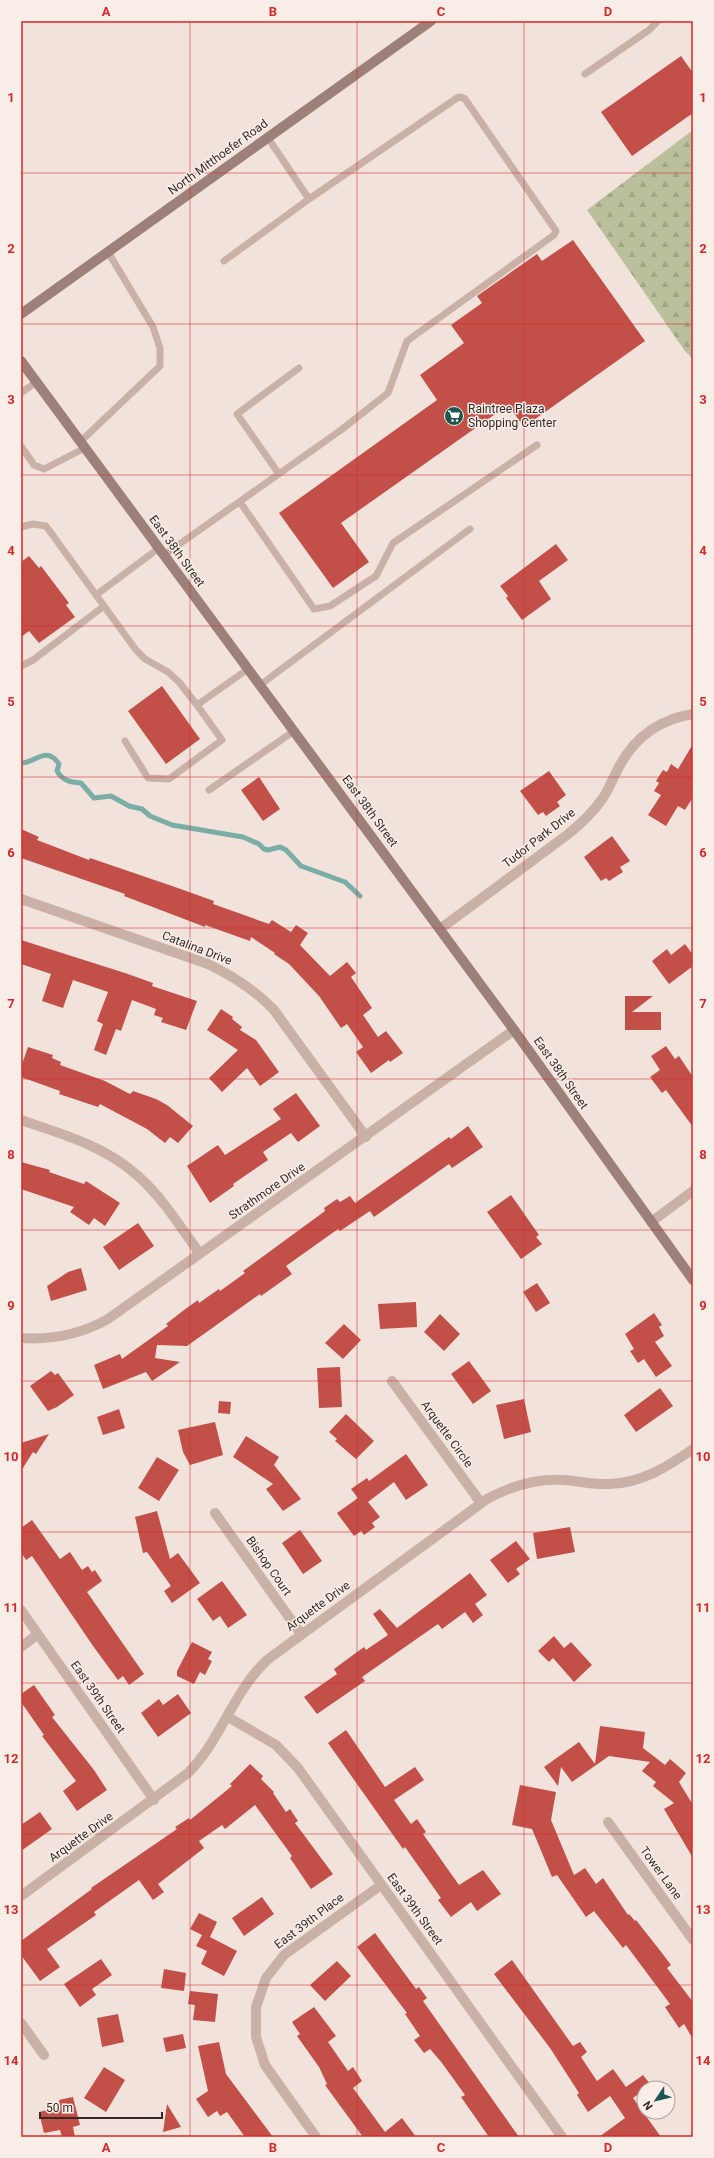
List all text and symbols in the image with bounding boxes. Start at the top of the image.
text: A [102,4,111,19]
text: B [269,4,277,19]
text: C [437,4,446,19]
text: D [604,4,612,19]
text: 1 [7,90,15,105]
text: 1 [699,90,707,105]
street label: North Mitthoefer Road [166,116,270,198]
text: 2 [7,241,15,256]
text: 2 [699,241,707,256]
text: 3 [7,392,15,407]
text: 3 [699,392,707,407]
place label: Raintree Plaza Shopping Center [468,402,556,430]
supermarket icon: Raintree Plaza Shopping Center [443,405,465,427]
street label: East 38th Street [146,512,208,590]
text: 4 [7,543,15,558]
text: 4 [699,543,707,558]
text: 5 [7,694,15,709]
text: 5 [699,694,707,709]
street label: East 38th Street [339,772,401,850]
street label: Tudor Park Drive [500,805,578,871]
text: 6 [7,845,15,860]
text: 6 [699,845,707,860]
street label: Catalina Drive [160,928,234,968]
text: 7 [7,996,15,1011]
text: 7 [699,996,707,1011]
street label: East 38th Street [531,1034,591,1112]
text: 8 [7,1147,15,1162]
text: 8 [699,1147,707,1162]
street label: Strathmore Drive [226,1160,308,1222]
text: 9 [7,1298,15,1313]
text: 9 [699,1298,707,1313]
street label: Arquette Circle [418,1398,476,1470]
text: 10 [4,1449,18,1464]
text: 10 [696,1449,710,1464]
street label: Bishop Court [243,1534,295,1598]
street label: Arquette Drive [283,1578,353,1634]
text: 11 [4,1600,18,1615]
text: 11 [696,1600,710,1615]
street label: East 39th Street [68,1658,128,1736]
text: 12 [4,1751,18,1766]
text: 12 [696,1751,710,1766]
street label: Arquette Drive [46,1809,116,1865]
street label: Tower Lane [637,1844,685,1902]
street label: East 39th Street [384,1870,446,1948]
street label: East 39th Place [272,1890,346,1952]
text: 13 [4,1902,18,1917]
text: 13 [696,1902,710,1917]
text: 14 [4,2053,19,2068]
text: 14 [696,2053,711,2068]
north arrow [636,2080,676,2120]
scale bar [40,2094,162,2120]
text: N [641,2098,656,2112]
text: 50 m [46,2101,73,2115]
text: A [102,2140,111,2155]
text: B [269,2140,277,2155]
text: C [437,2140,446,2155]
text: D [604,2140,612,2155]

